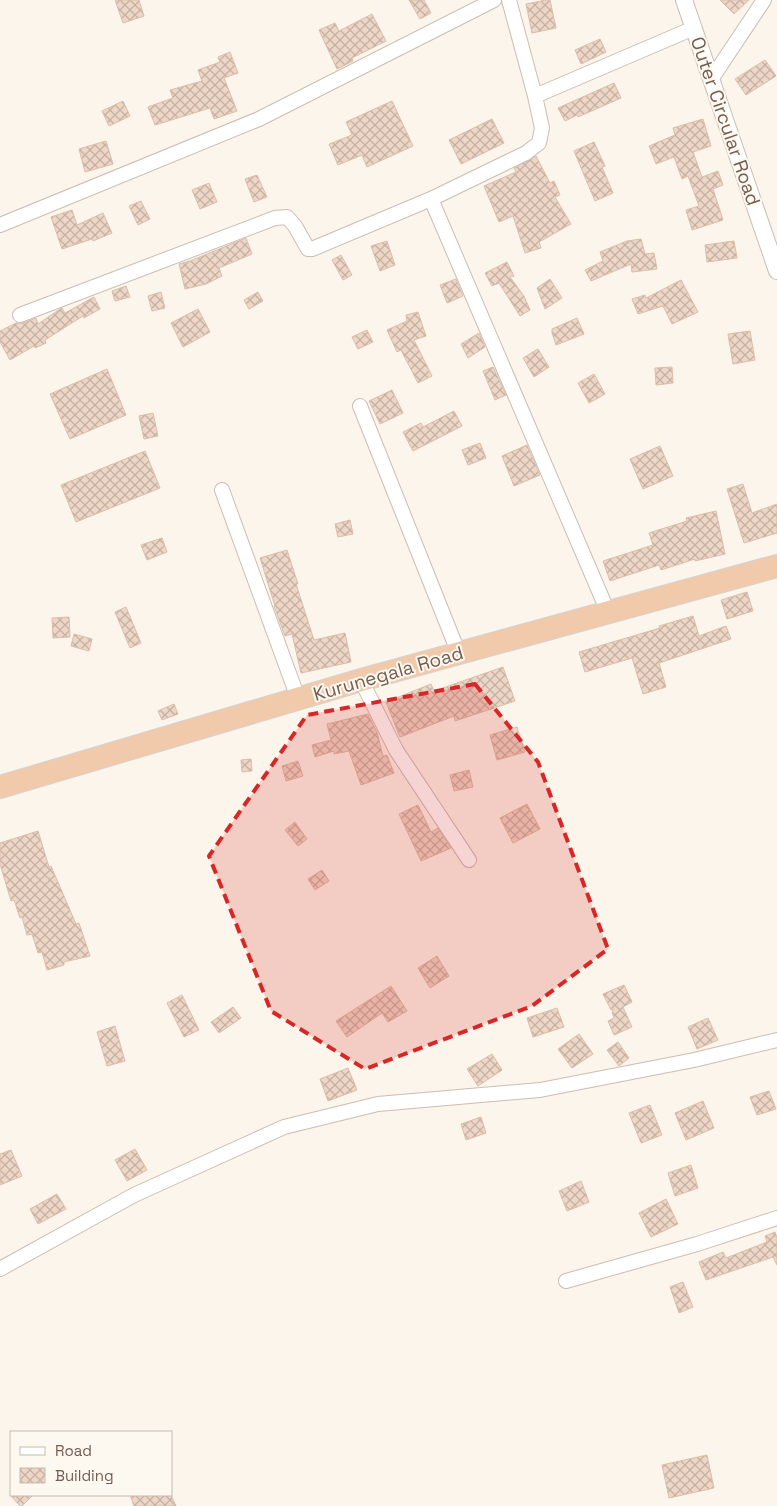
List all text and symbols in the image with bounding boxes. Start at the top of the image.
street label: Outer Circular Road [685,33,766,209]
street label: Kurunegala Road [310,640,466,707]
legend [10,1431,172,1496]
text: Road [55,1441,92,1460]
text: Building [55,1466,114,1485]

